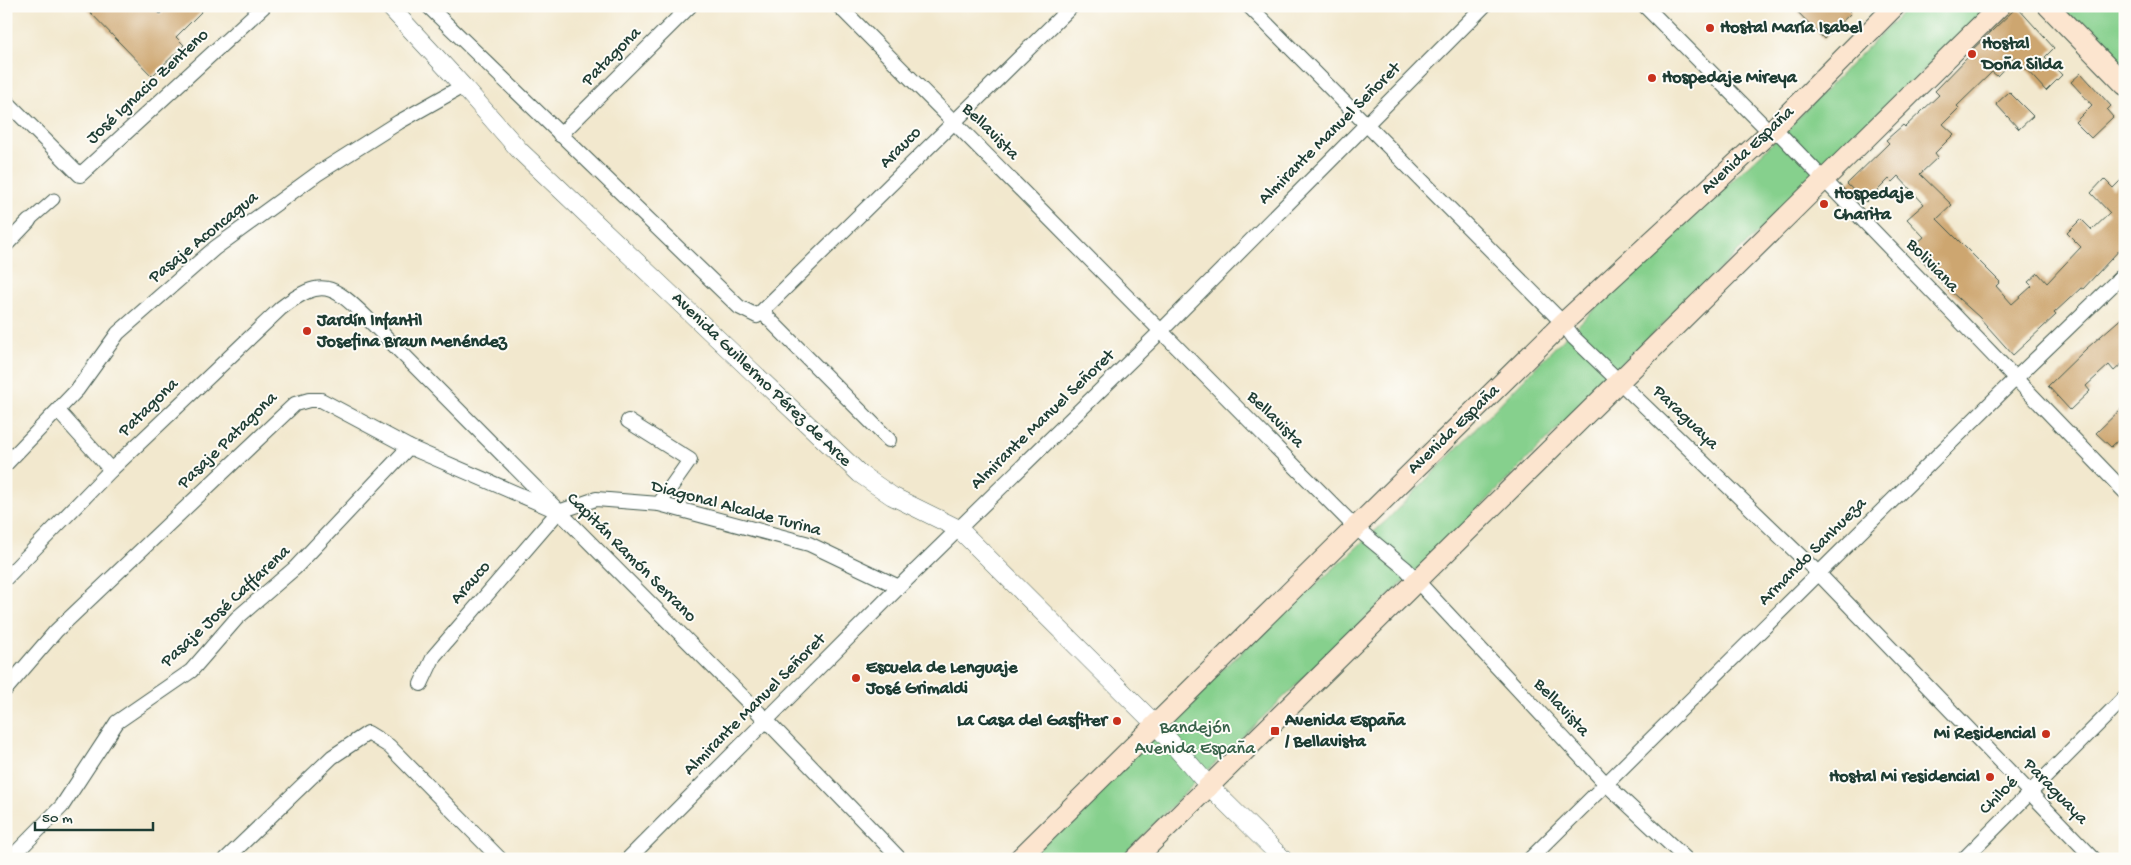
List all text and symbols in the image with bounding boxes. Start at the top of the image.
place label: Hostal María Isabel [1720,18,1863,39]
street label: Patagona [577,22,647,92]
marker: Hostal María Isabel [1704,22,1716,34]
street label: José Ignacio Zenteno [82,25,214,149]
place label: Hostal Doña Silda [1980,34,2064,76]
marker: Hostal Doña Silda [1966,48,1978,60]
street label: Almirante Manuel Señoret [1254,57,1407,210]
place label: Hospedaje Mireya [1662,68,1798,89]
marker: Hospedaje Mireya [1646,72,1658,84]
street label: Bellavista [956,98,1024,166]
street label: Avenida España [1697,102,1800,200]
street label: Arauco [876,123,926,173]
place label: Hospedaje Charita [1833,184,1914,226]
street label: Pasaje Aconcagua [144,187,264,289]
marker: Hospedaje Charita [1818,198,1830,210]
street label: Boliviana [1901,234,1963,298]
street label: Avenida Guillermo Pérez de Arce [667,288,856,472]
place label: Jardín Infantil Josefina Braun Menéndez [316,311,508,353]
marker: Jardín Infantil Josefina Braun Menéndez [301,325,313,337]
street label: Almirante Manuel Señoret [966,344,1121,494]
street label: Patagona [114,374,184,442]
street label: Avenida España [1403,380,1505,479]
street label: Paraguaya [1647,381,1723,455]
street label: Bellavista [1241,386,1309,454]
street label: Pasaje Patagona [173,387,283,495]
street label: Diagonal Alcalde Turina [648,476,824,542]
street label: Capitán Ramón Serrano [562,489,700,627]
street label: Armando Sanhueza [1754,493,1872,611]
street label: Pasaje José Caffarena [156,541,296,673]
street label: Arauco [446,557,496,609]
street label: Almirante Manuel Señoret [679,628,832,781]
place label: Escuela de Lenguaje José Grimaldi [865,658,1018,700]
marker: Escuela de Lenguaje José Grimaldi [850,672,862,684]
street label: Bellavista [1528,674,1594,742]
place label: La Casa del Gasfiter [957,711,1110,732]
place label: Avenida España / Bellavista [1284,711,1406,753]
marker: La Casa del Gasfiter [1111,715,1123,727]
park label: Bandejón Avenida España [1135,718,1256,760]
place label: Mi Residencial [1934,724,2036,745]
marker: Avenida España / Bellavista [1269,725,1281,737]
marker: Mi Residencial [2040,728,2052,740]
street label: Paraguaya [2018,754,2092,830]
place label: Hostal Mi residencial [1829,767,1980,788]
marker: Hostal Mi residencial [1984,771,1996,783]
street label: Chiloé [1975,772,2023,820]
scale bar [35,800,152,832]
text: 50 m [42,810,73,828]

